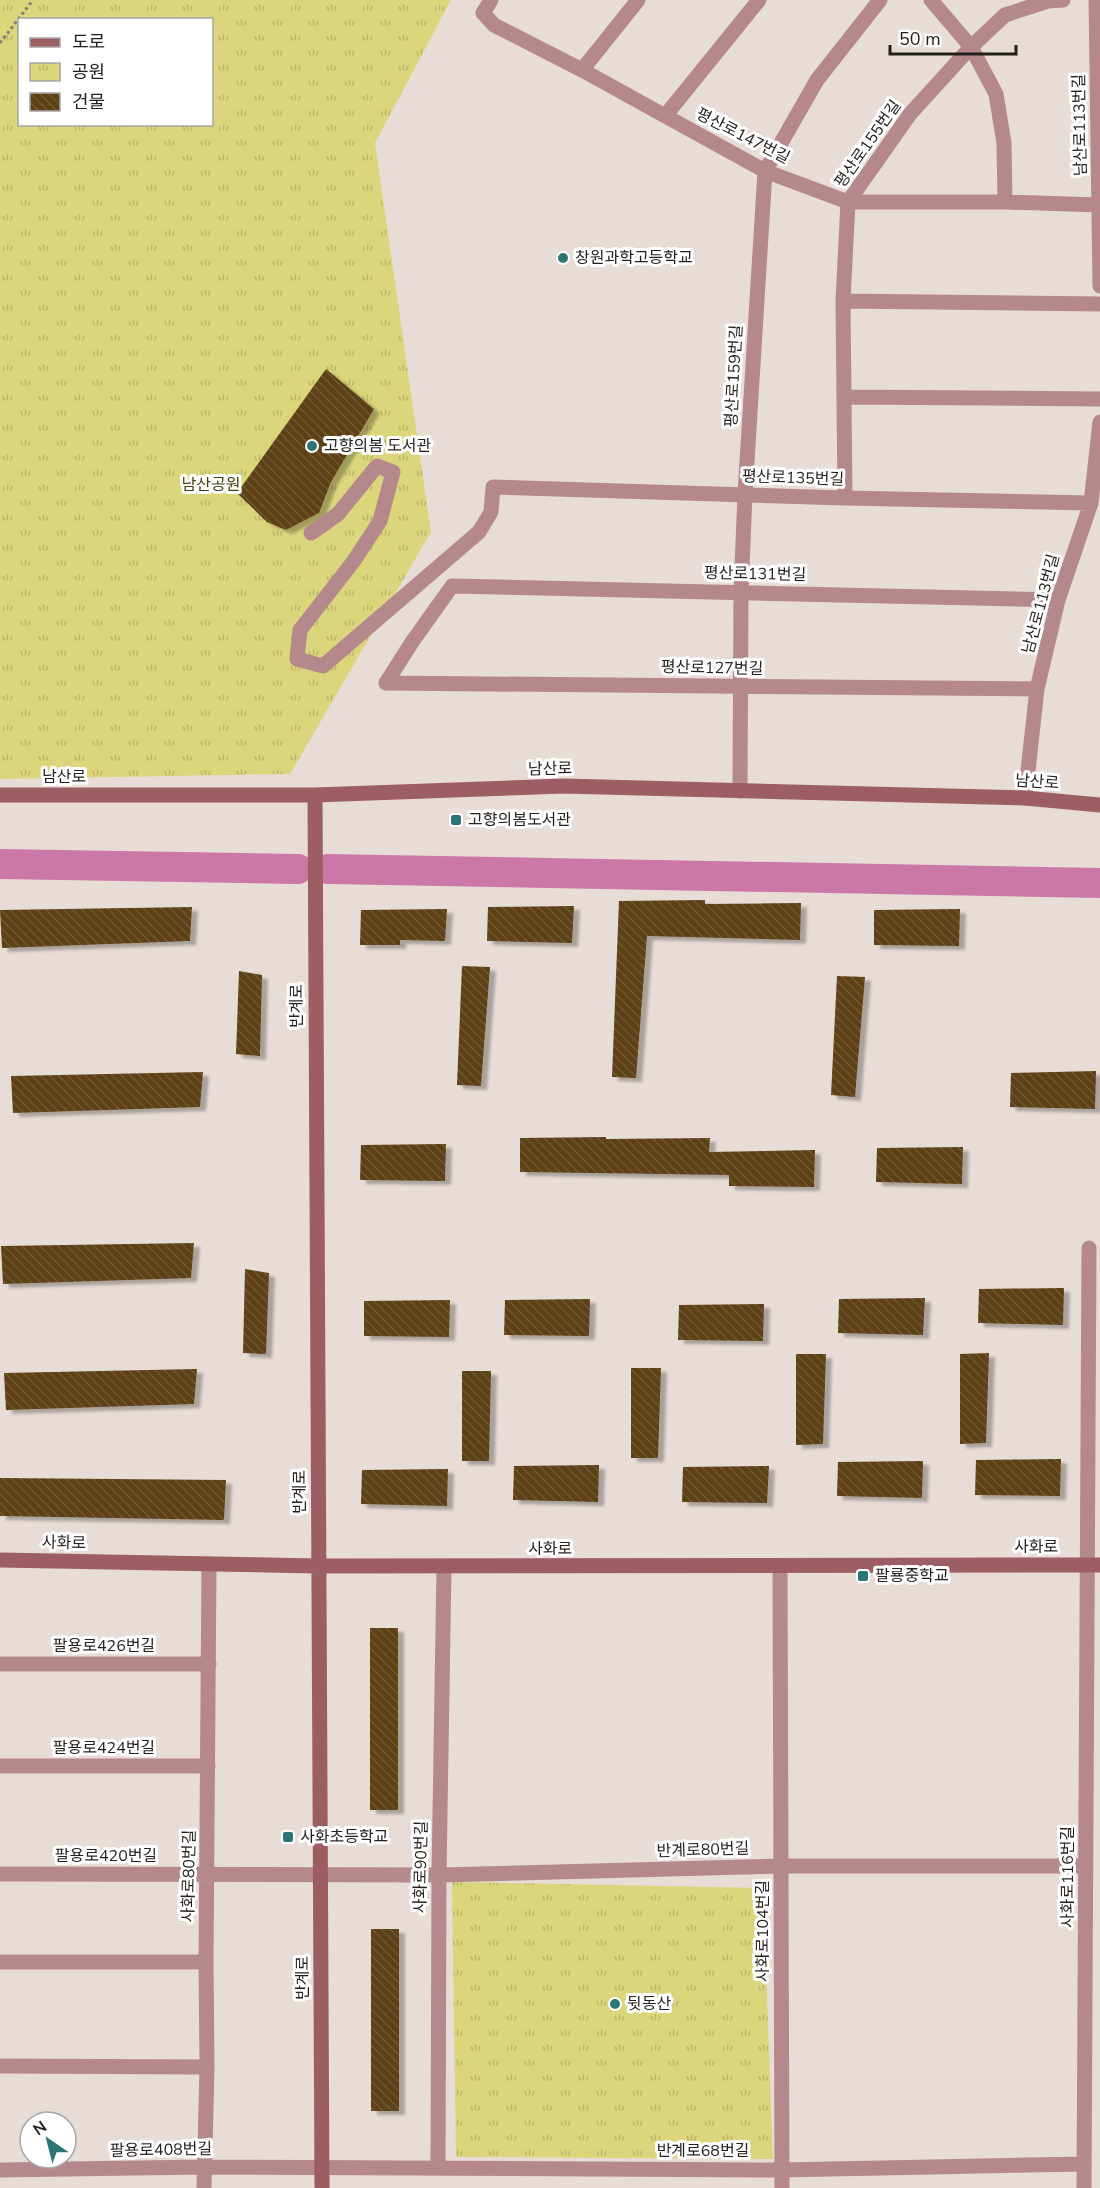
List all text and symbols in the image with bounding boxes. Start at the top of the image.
legend [18,18,213,126]
scale bar [890,18,1016,56]
text: 50 m [899,27,941,51]
text: 도로 [72,30,105,54]
text: 공원 [72,60,105,84]
street label: 남산로113번길 [1068,74,1092,176]
text: 건물 [72,90,105,114]
street label: 평산로155번길 [830,96,906,192]
street label: 평산로147번길 [692,103,794,169]
place label: 창원과학고등학교 [575,247,693,269]
marker: 창원과학고등학교 [556,251,570,265]
street label: 평산로159번길 [720,324,748,428]
place label: 고향의봄 도서관 [324,435,431,457]
marker: 고향의봄 도서관 [305,439,319,453]
street label: 평산로135번길 [741,465,845,491]
park label: 남산공원 [182,474,240,496]
street label: 남산로113번길 [1017,552,1065,656]
street label: 평산로131번길 [704,562,806,586]
street label: 평산로127번길 [661,656,763,680]
street label: 남산로 [528,758,573,780]
street label: 남산로 [42,766,86,788]
street label: 남산로 [1014,769,1060,795]
place label: 고향의봄도서관 [468,809,571,831]
marker: 고향의봄도서관 [449,813,463,827]
street label: 반계로 [286,984,308,1028]
street label: 반계로 [289,1470,311,1514]
street label: 사화로 [42,1532,87,1554]
street label: 사화로 [1014,1536,1058,1558]
street label: 사화로 [528,1538,572,1560]
place label: 팔룡중학교 [875,1565,949,1587]
marker: 팔룡중학교 [856,1569,870,1583]
street label: 팔용로426번길 [53,1635,155,1657]
street label: 팔용로424번길 [53,1737,155,1759]
street label: 사화로90번길 [409,1820,433,1914]
place label: 사화초등학교 [300,1826,388,1848]
street label: 사화로116번길 [1057,1826,1079,1928]
street label: 사화로80번길 [177,1829,201,1923]
marker: 사화초등학교 [281,1830,295,1844]
street label: 반계로80번길 [656,1837,750,1863]
street label: 팔용로420번길 [55,1845,157,1867]
street label: 사화로104번길 [752,1880,774,1982]
street label: 반계로 [292,1956,314,2000]
place label: 뒷동산 [627,1993,671,2015]
marker: 뒷동산 [608,1997,622,2011]
north arrow [18,2110,78,2170]
text: N [29,2116,51,2141]
street label: 팔용로408번길 [110,2138,212,2162]
street label: 반계로68번길 [657,2140,749,2162]

